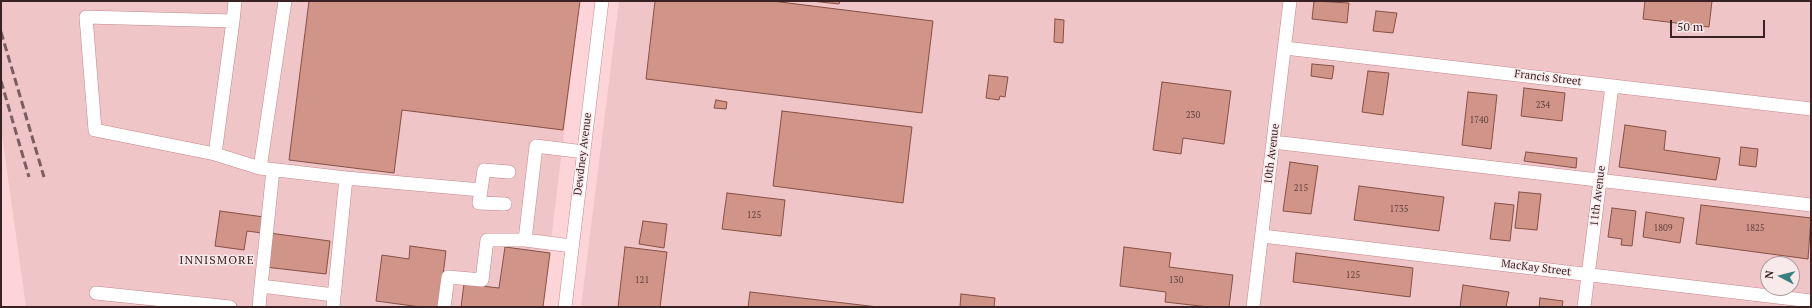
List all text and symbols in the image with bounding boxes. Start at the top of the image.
scale bar [1672,12,1767,38]
text: 50 m [1677,19,1703,34]
street label: Francis Street [1514,67,1582,89]
house number: 234 [1536,100,1550,110]
house number: 230 [1186,110,1200,120]
street label: Dewdney Avenue [571,112,595,196]
house number: 1740 [1469,115,1489,125]
street label: 10th Avenue [1262,123,1282,185]
street label: 11th Avenue [1588,165,1608,227]
house number: 215 [1294,183,1308,193]
house number: 1735 [1389,204,1409,214]
house number: 125 [747,210,761,220]
house number: 1809 [1653,223,1673,233]
house number: 1825 [1745,223,1765,233]
district label: INNISMORE [179,254,255,268]
north arrow [1760,256,1800,296]
street label: MacKay Street [1500,257,1572,279]
house number: 125 [1346,270,1360,280]
text: N [1762,270,1777,280]
house number: 121 [635,275,649,285]
house number: 130 [1169,275,1183,285]

